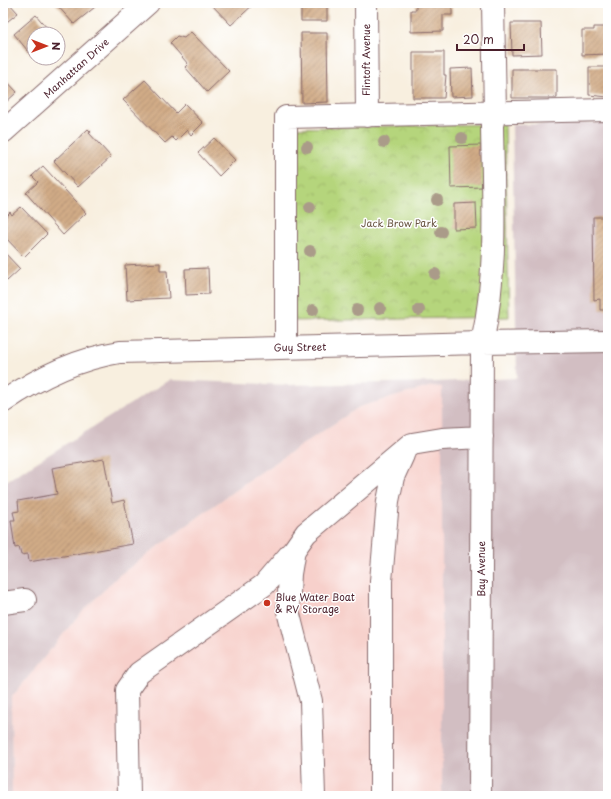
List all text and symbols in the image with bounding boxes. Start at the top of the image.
street label: Flintoft Avenue [358,23,373,96]
north arrow [26,26,66,66]
scale bar [457,26,524,52]
text: 20 m [463,30,494,48]
street label: Manhattan Drive [40,34,112,101]
text: N [48,42,65,51]
park label: Jack Brow Park [361,215,437,230]
street label: Guy Street [274,339,326,354]
street label: Bay Avenue [473,541,488,597]
place label: Blue Water Boat & RV Storage [275,589,355,616]
marker: Blue Water Boat & RV Storage [262,598,272,608]

